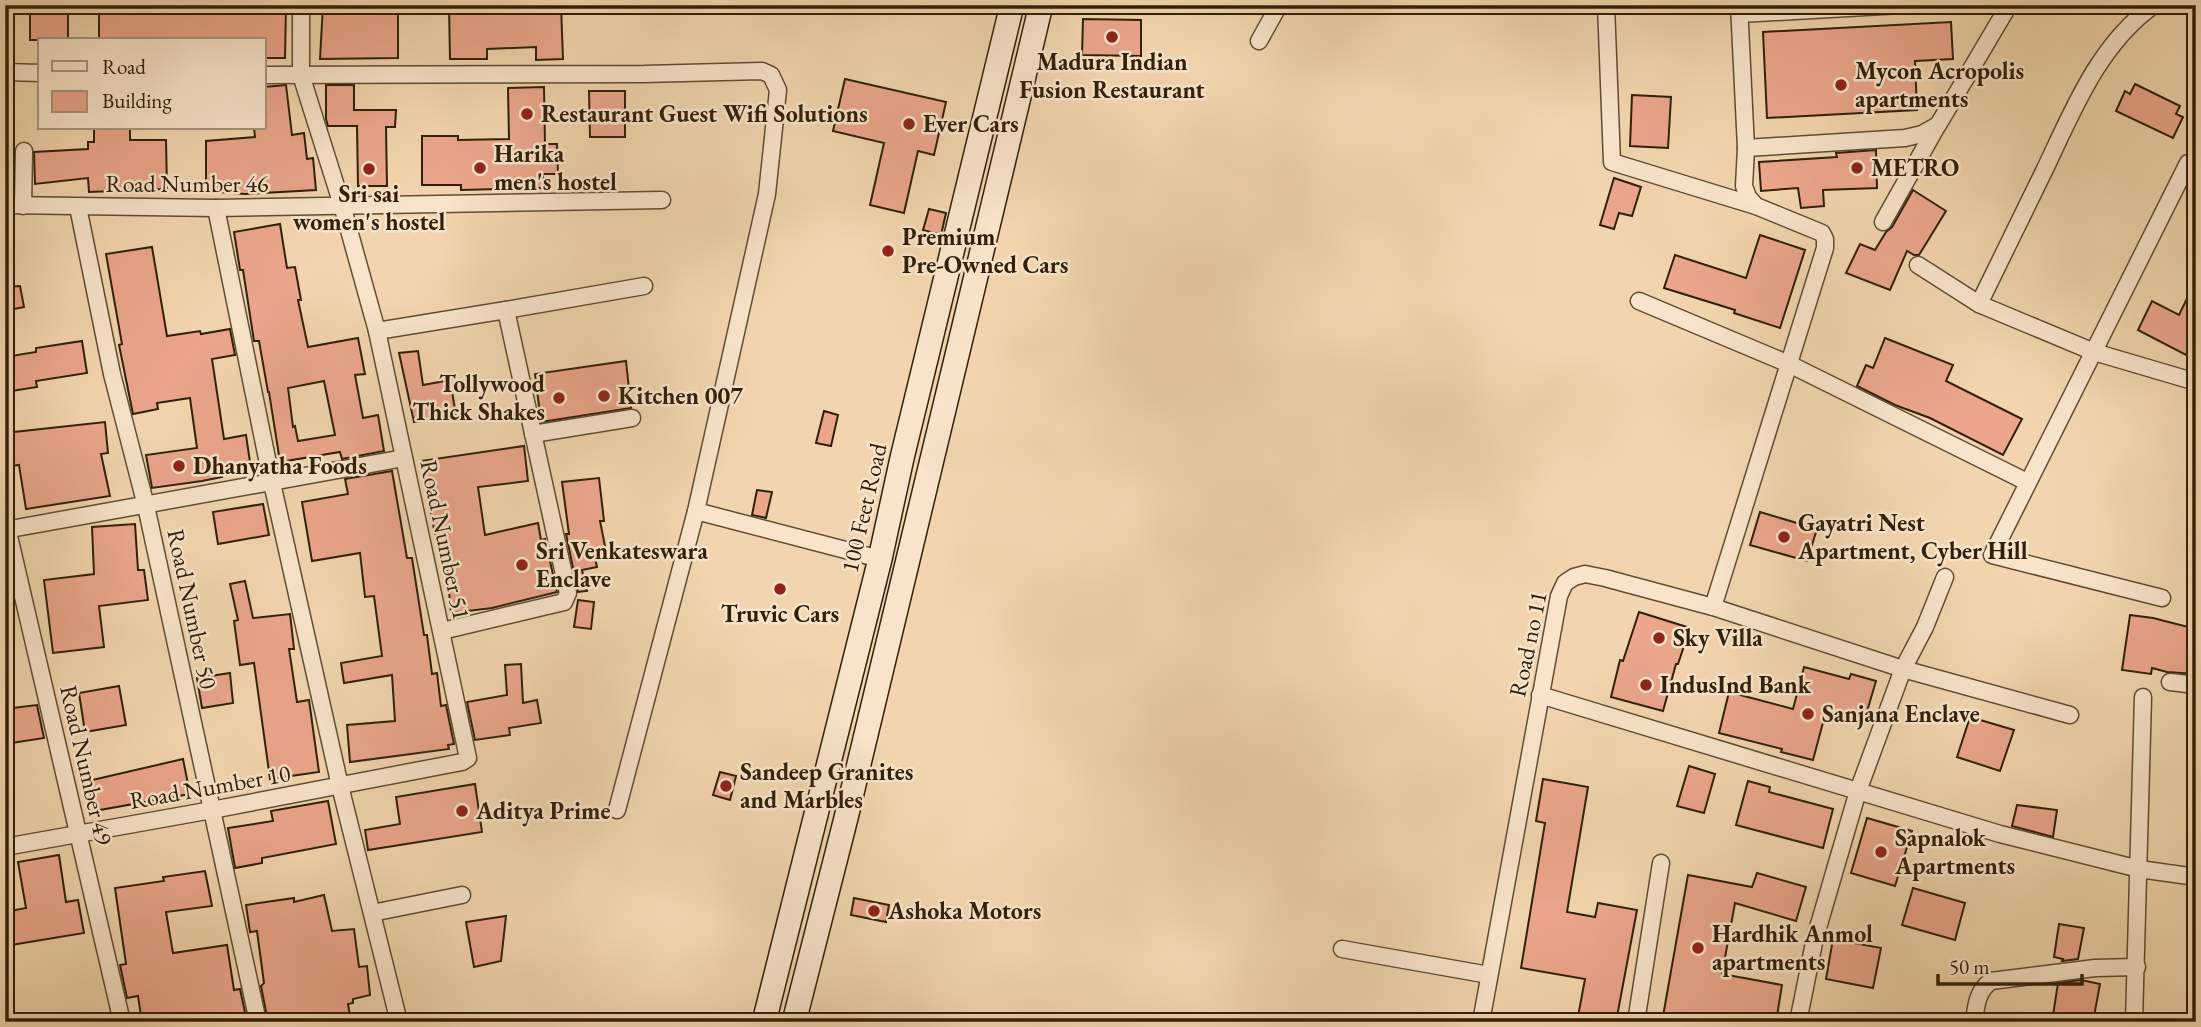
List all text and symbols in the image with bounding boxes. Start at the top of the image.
marker: Madura Indian Fusion Restaurant [1104,29,1120,45]
legend [38,38,266,130]
place label: Madura Indian Fusion Restaurant [1019,46,1205,105]
text: Road [102,53,146,80]
place label: Mycon Acropolis apartments [1855,55,2024,114]
marker: Mycon Acropolis apartments [1833,77,1849,93]
text: Building [102,87,172,114]
place label: Restaurant Guest Wifi Solutions [541,98,868,129]
marker: Restaurant Guest Wifi Solutions [519,106,535,122]
place label: Ever Cars [923,108,1019,139]
marker: Ever Cars [901,116,917,132]
place label: Harika men's hostel [494,138,617,197]
place label: METRO [1871,152,1959,183]
marker: Harika men's hostel [472,160,488,176]
marker: METRO [1849,160,1865,176]
marker: Sri sai women's hostel [361,161,377,177]
street label: Road Number 46 [106,168,268,199]
place label: Sri sai women's hostel [293,178,445,237]
place label: Premium Pre-Owned Cars [902,221,1068,280]
marker: Premium Pre-Owned Cars [880,243,896,259]
place label: Tollywood Thick Shakes [412,368,546,427]
place label: Kitchen 007 [618,380,743,411]
marker: Kitchen 007 [596,388,612,404]
marker: Tollywood Thick Shakes [551,390,567,406]
street label: 100 Feet Road [834,439,894,576]
place label: Dhanyatha Foods [193,450,367,482]
street label: Road Number 51 [413,457,478,623]
marker: Dhanyatha Foods [171,458,187,474]
place label: Gayatri Nest Apartment, Cyber Hill [1797,507,2028,567]
street label: Road Number 50 [160,526,225,692]
marker: Gayatri Nest Apartment, Cyber Hill [1776,529,1792,545]
place label: Sri Venkateswara Enclave [536,535,709,594]
marker: Sri Venkateswara Enclave [514,557,530,573]
marker: Truvic Cars [772,581,788,597]
street label: Road no 11 [1501,588,1554,700]
place label: Truvic Cars [721,598,839,629]
place label: Sky Villa [1673,622,1763,654]
marker: Sky Villa [1651,630,1667,646]
place label: IndusInd Bank [1660,669,1812,700]
marker: IndusInd Bank [1638,677,1654,693]
street label: Road Number 49 [53,682,120,848]
place label: Sanjana Enclave [1822,698,1980,730]
marker: Sanjana Enclave [1800,706,1816,722]
place label: Sandeep Granites and Marbles [740,756,913,815]
street label: Road Number 10 [127,757,293,816]
marker: Sandeep Granites and Marbles [718,778,734,794]
place label: Aditya Prime [475,795,610,827]
marker: Aditya Prime [454,803,470,819]
place label: Sapnalok Apartments [1894,822,2015,881]
marker: Sapnalok Apartments [1873,844,1889,860]
place label: Ashoka Motors [887,895,1041,926]
marker: Ashoka Motors [866,903,882,919]
place label: Hardhik Anmol apartments [1712,918,1873,977]
marker: Hardhik Anmol apartments [1690,940,1706,956]
scale bar [1938,943,2082,987]
text: 50 m [1949,953,1990,980]

